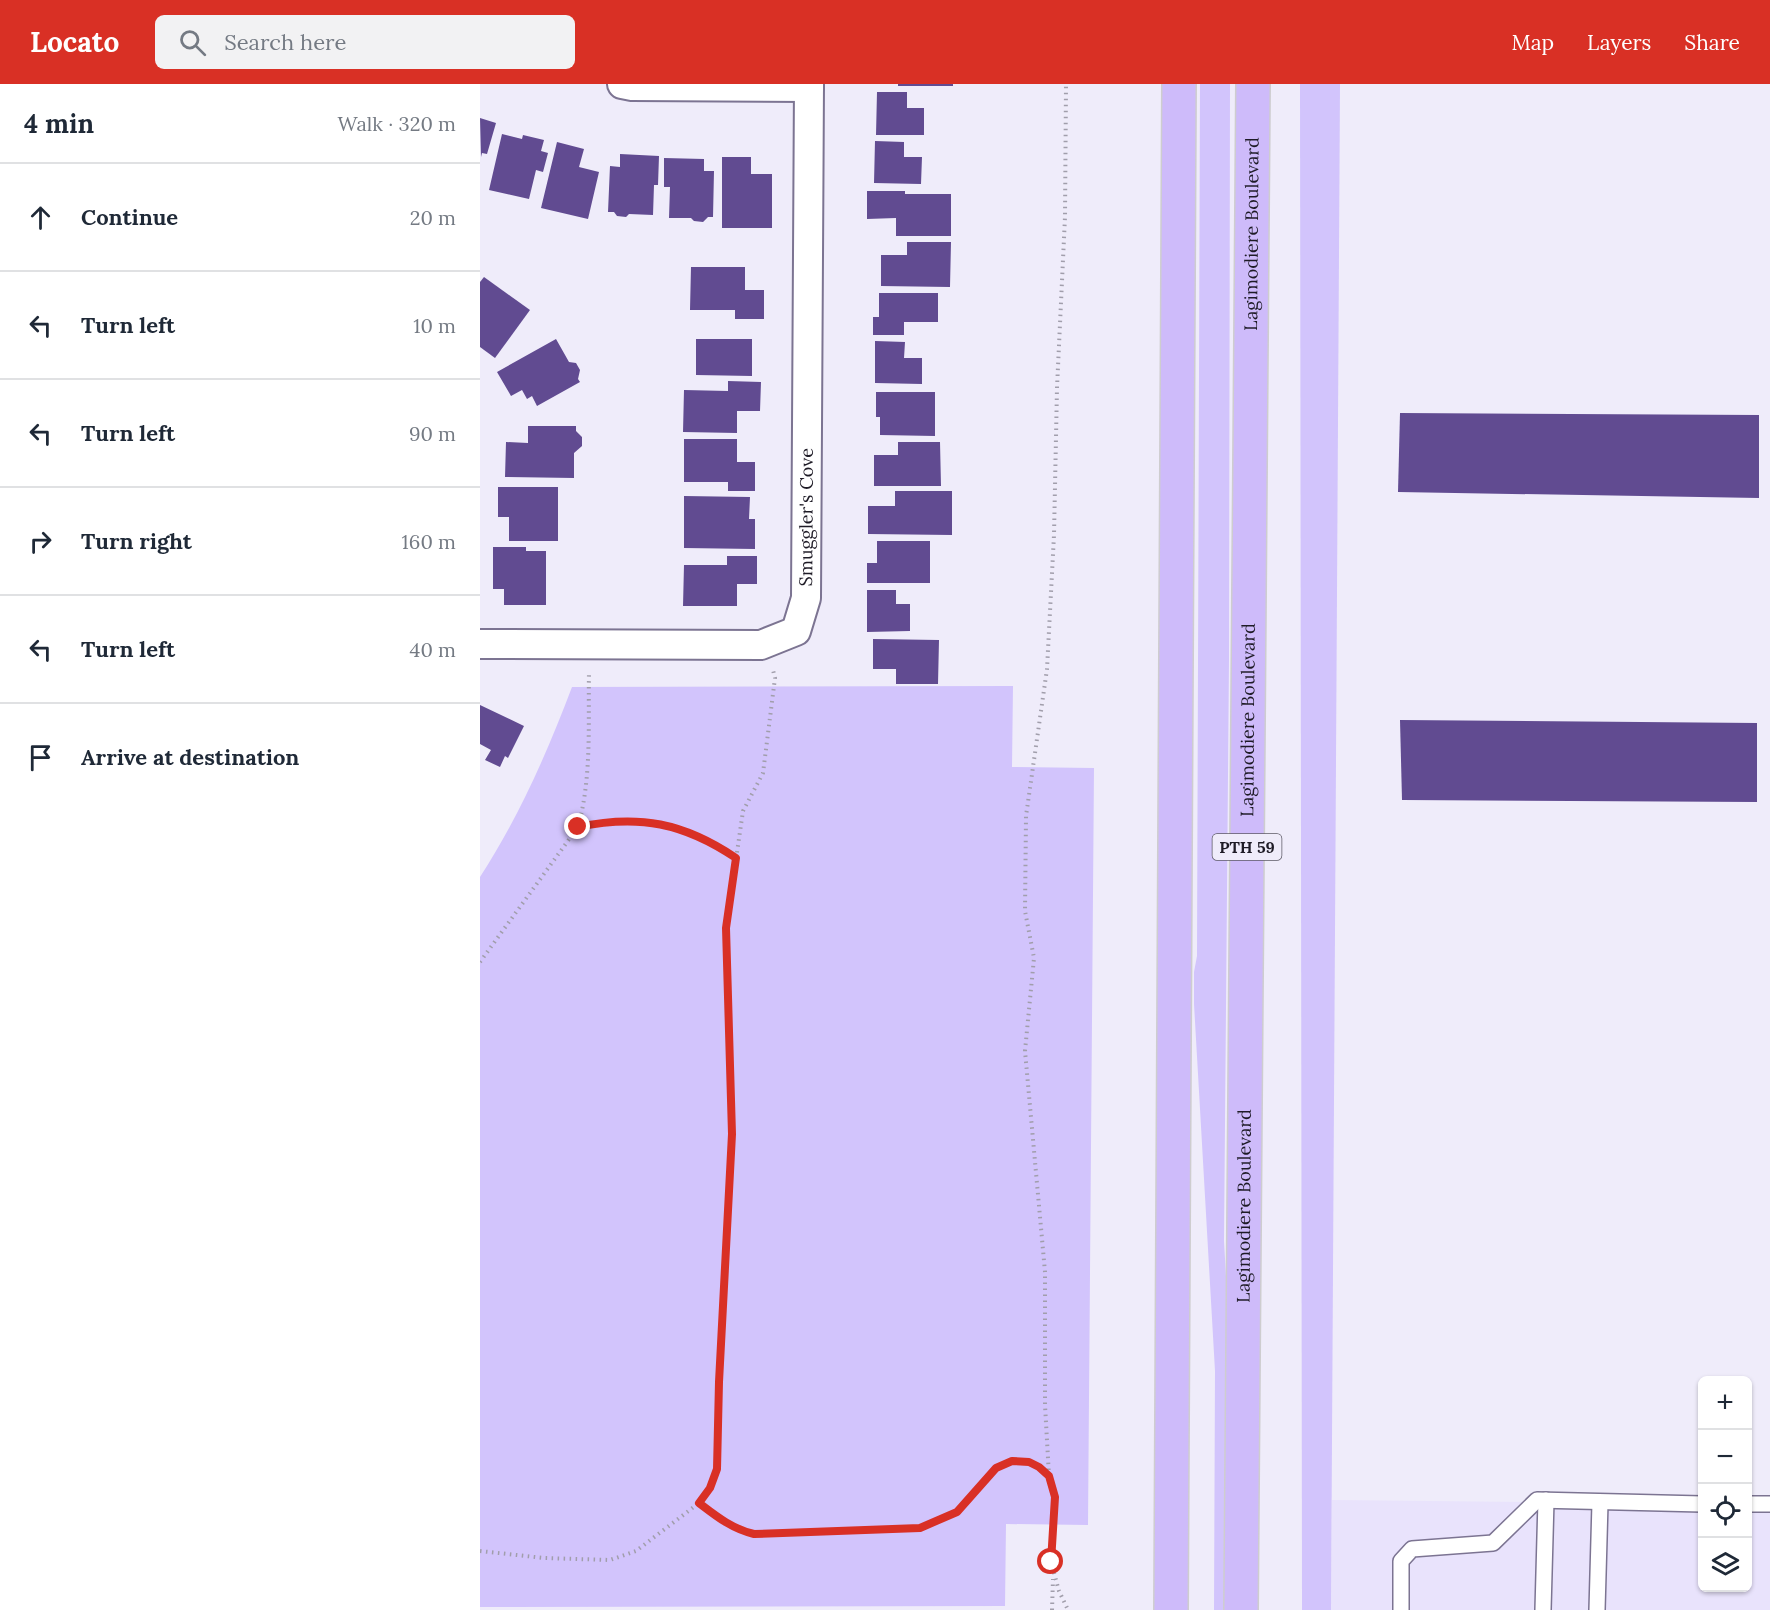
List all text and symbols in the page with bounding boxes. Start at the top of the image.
search box [155,15,575,69]
text: Locato [30,24,119,60]
icon: search [176,26,209,59]
text: Search here [224,28,346,56]
text: Map [1511,29,1554,56]
text: Layers [1587,29,1651,56]
text: Share [1684,29,1740,56]
text: 4 min [24,107,94,140]
text: Walk · 320 m [337,111,456,136]
street label: Lagimodiere Boulevard [1239,137,1264,331]
icon: ahead [24,201,57,234]
text: Continue [81,203,178,231]
text: 20 m [410,205,456,230]
icon: left [24,309,57,342]
text: Turn left [81,311,175,339]
text: 10 m [413,313,456,338]
icon: left [24,417,57,450]
text: Turn left [81,419,175,447]
text: 90 m [409,421,456,446]
street label: Smuggler's Cove [794,448,818,586]
icon: right [24,525,57,558]
text: Turn right [81,527,192,555]
text: 160 m [402,529,456,554]
street label: Lagimodiere Boulevard [1235,623,1260,817]
icon: left [24,633,57,666]
text: Turn left [81,635,175,663]
text: 40 m [410,637,456,662]
icon: arrive [24,741,57,774]
text: Arrive at destination [81,743,299,771]
route end [564,813,590,839]
road number: PTH 59 [1212,834,1281,860]
street label: Lagimodiere Boulevard [1231,1109,1256,1303]
map controls [1698,1376,1752,1592]
button: + [1698,1376,1752,1430]
button: − [1698,1430,1752,1484]
button: locate [1698,1484,1752,1538]
button: layers [1698,1538,1752,1592]
route start [1037,1548,1063,1574]

